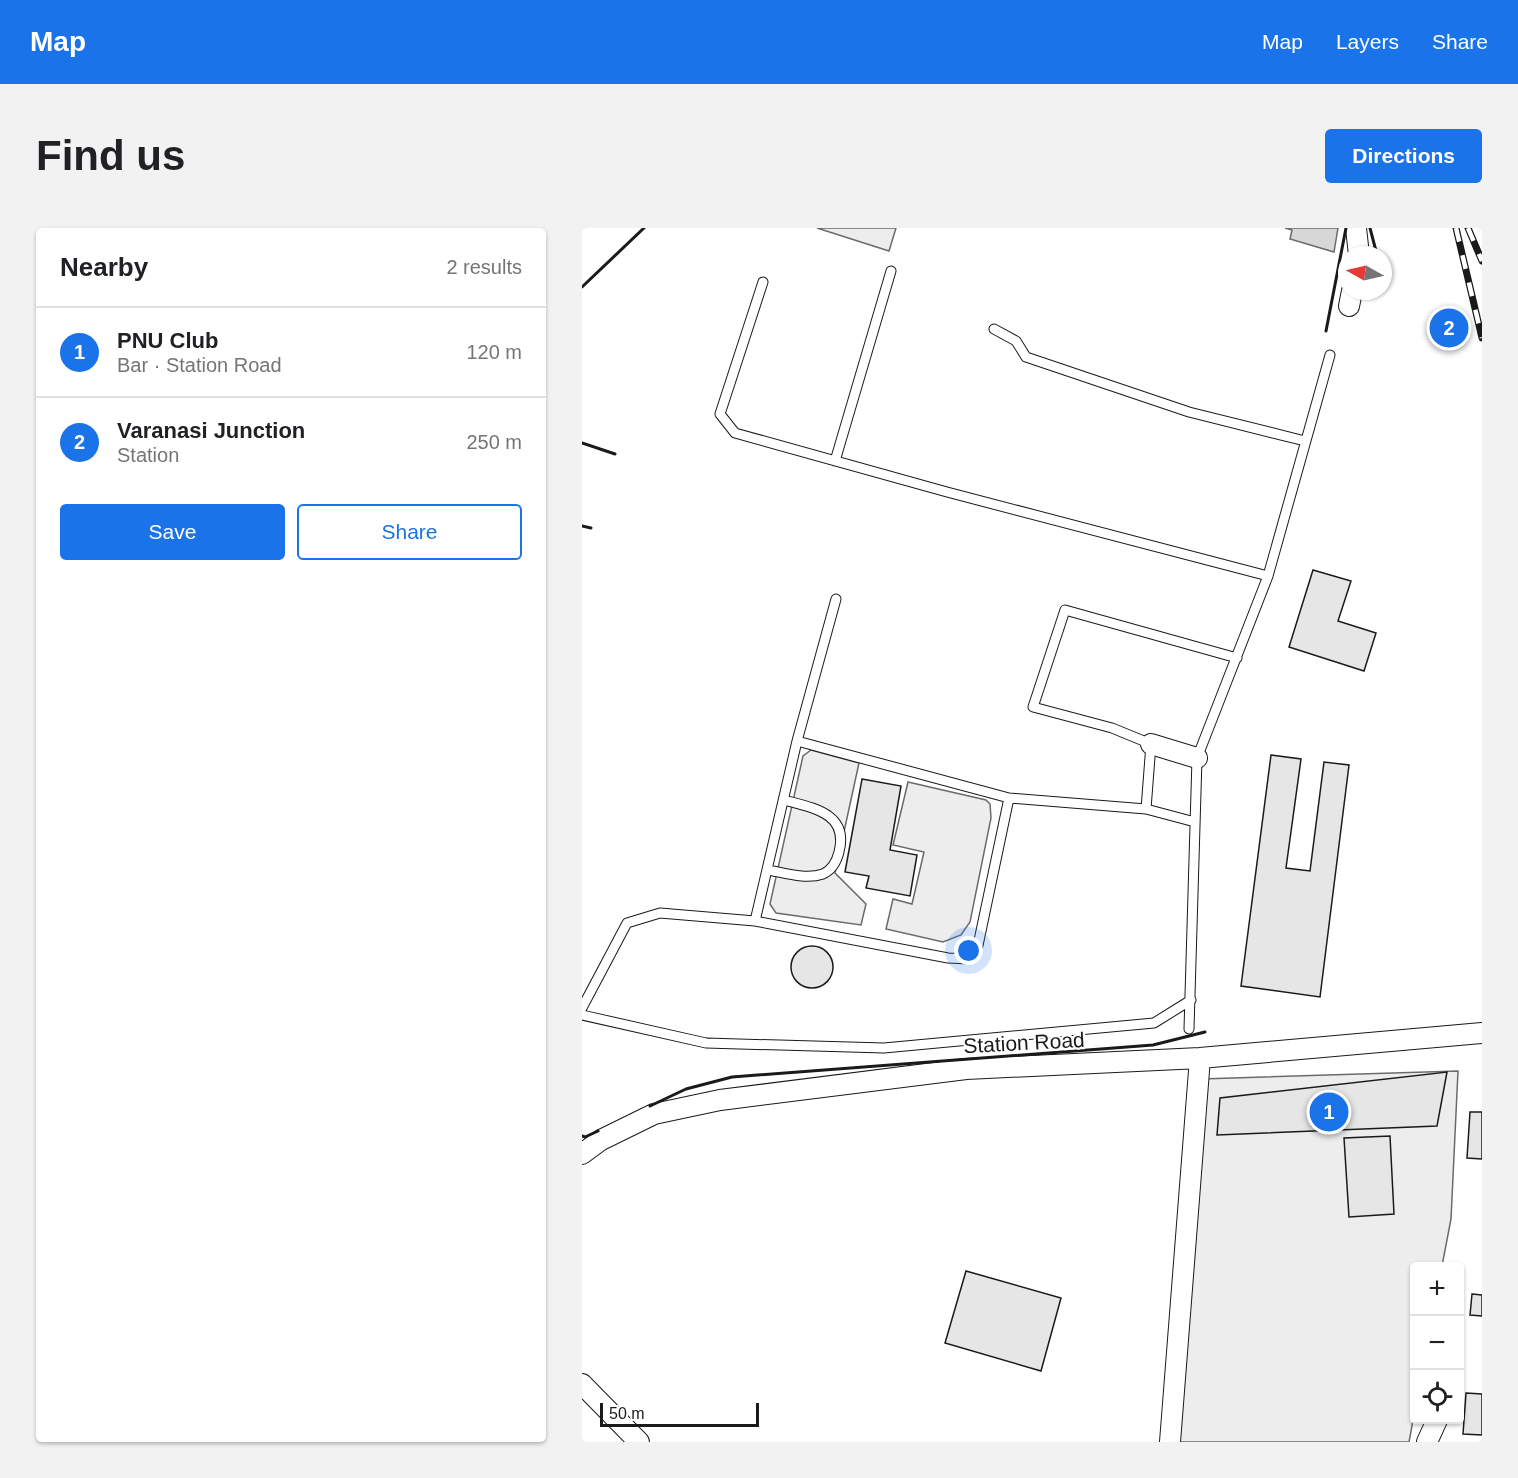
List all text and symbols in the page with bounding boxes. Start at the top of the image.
text: Map [30,26,86,57]
text: Map [1262,30,1303,53]
text: Layers [1336,30,1399,53]
text: Share [1432,30,1488,53]
button: Directions [1325,129,1482,183]
text: Find us [36,132,185,179]
north arrow [1338,246,1392,300]
text: Nearby [60,252,148,282]
text: 2 results [446,256,522,278]
pin: 2 [1430,306,1468,350]
text: PNU Club [117,328,218,353]
text: 1 [74,341,85,363]
text: 120 m [466,341,522,363]
text: Bar · Station Road [117,354,282,376]
text: Varanasi Junction [117,418,305,443]
text: 2 [74,431,85,453]
text: 250 m [466,431,522,453]
text: Station [117,444,179,466]
button: Save [60,504,285,560]
button: Share [297,504,522,560]
your location [954,936,983,965]
street label: Station Road [963,1028,1085,1057]
pin: 1 [1310,1090,1348,1134]
map controls [1410,1262,1464,1424]
button: + [1410,1262,1464,1316]
button: − [1410,1316,1464,1370]
button: locate [1410,1370,1464,1424]
scale bar [600,1400,759,1428]
text: 50 m [609,1405,645,1422]

